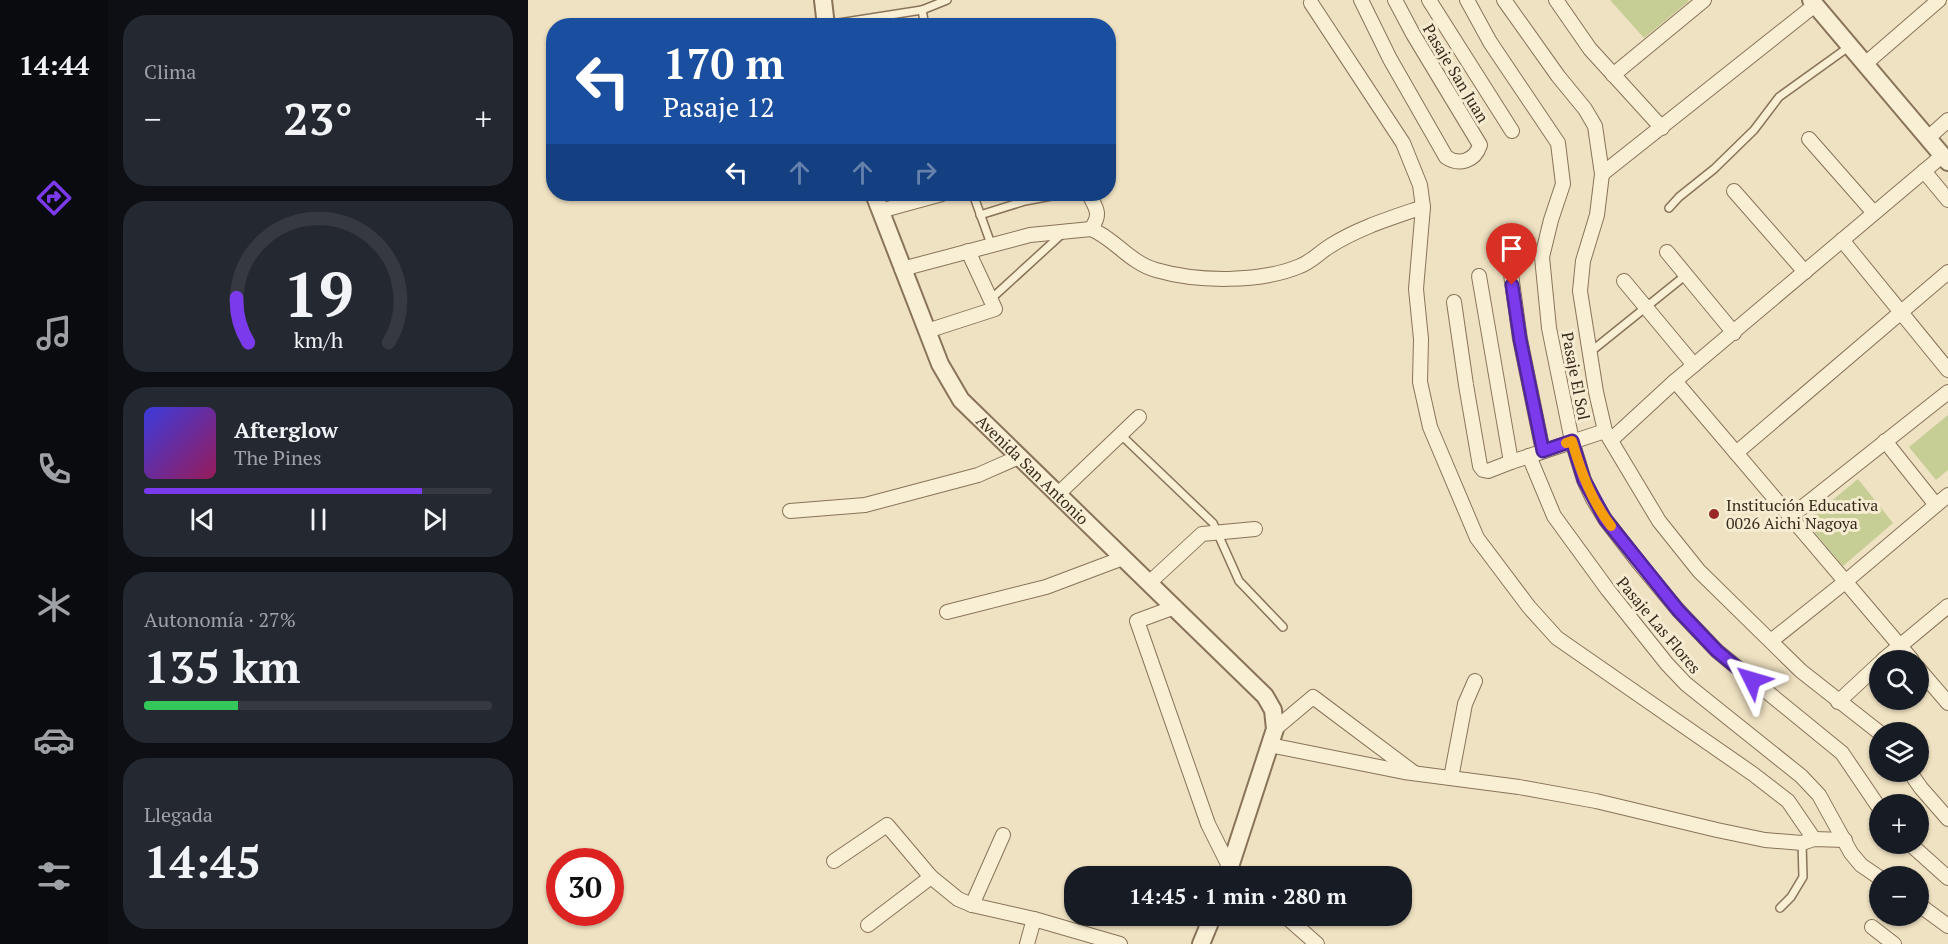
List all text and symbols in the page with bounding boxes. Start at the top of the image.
street label: Pasaje San Juan [1418,20,1494,127]
text: 170 m [663,35,784,91]
icon: left [564,42,642,120]
text: 14:44 [19,47,89,83]
text: Clima [144,58,196,85]
text: 23° [283,88,353,148]
text: Pasaje 12 [663,89,775,125]
text: − [144,97,162,140]
text: + [474,97,492,140]
icon: left [720,156,753,189]
icon: ahead [783,156,816,189]
icon: ahead [846,156,879,189]
icon: right [909,156,942,189]
icon: directions [33,177,75,219]
pin [1486,223,1537,285]
icon: arrive [1495,232,1528,265]
text: 19 [283,252,353,335]
icon: music [33,312,75,354]
text: km/h [293,327,343,355]
street label: Pasaje El Sol [1557,330,1595,422]
street label: Avenida San Antonio [972,410,1094,530]
text: Afterglow [234,415,338,444]
text: The Pines [234,444,322,471]
icon: phone [33,448,75,490]
place label: Institución Educativa 0026 Aichi Nagoya [1726,494,1878,534]
icon: previous [186,503,219,536]
icon: pause [302,503,335,536]
icon: next [418,503,451,536]
marker: Institución Educativa 0026 Aichi Nagoya [1707,507,1721,521]
street label: Pasaje Las Flores [1612,572,1706,678]
icon: climate [33,584,75,626]
text: Autonomía · 27% [144,606,296,633]
text: 135 km [144,636,300,696]
position arrow [1720,648,1784,712]
map controls [1869,650,1929,926]
button: search [1869,650,1929,710]
icon: car [33,719,75,761]
button: layers [1869,722,1929,782]
button: + [1869,794,1929,854]
text: Llegada [144,801,213,828]
text: 14:45 [144,831,261,891]
speed limit sign: 30 [546,848,624,926]
icon: filters [33,855,75,897]
button: − [1869,866,1929,926]
text: 14:45 · 1 min · 280 m [1129,881,1347,910]

